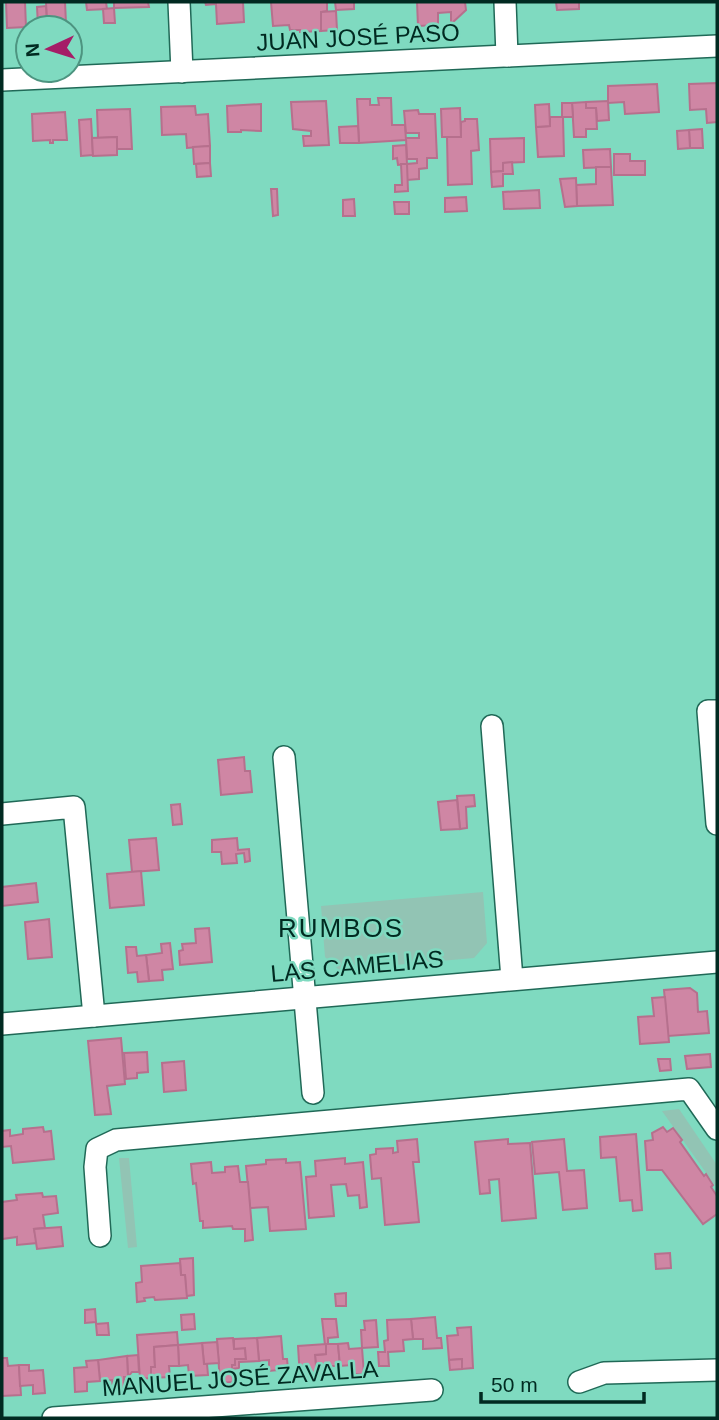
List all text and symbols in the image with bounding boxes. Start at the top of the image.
north arrow [14,14,84,84]
street label: JUAN JOSÉ PASO [256,18,460,56]
text: N [22,43,43,58]
district label: RUMBOS [278,913,404,943]
street label: LAS CAMELIAS [269,945,445,987]
street label: MANUEL JOSÉ ZAVALLA [101,1355,379,1401]
scale bar [481,1360,644,1404]
text: 50 m [491,1373,538,1396]

